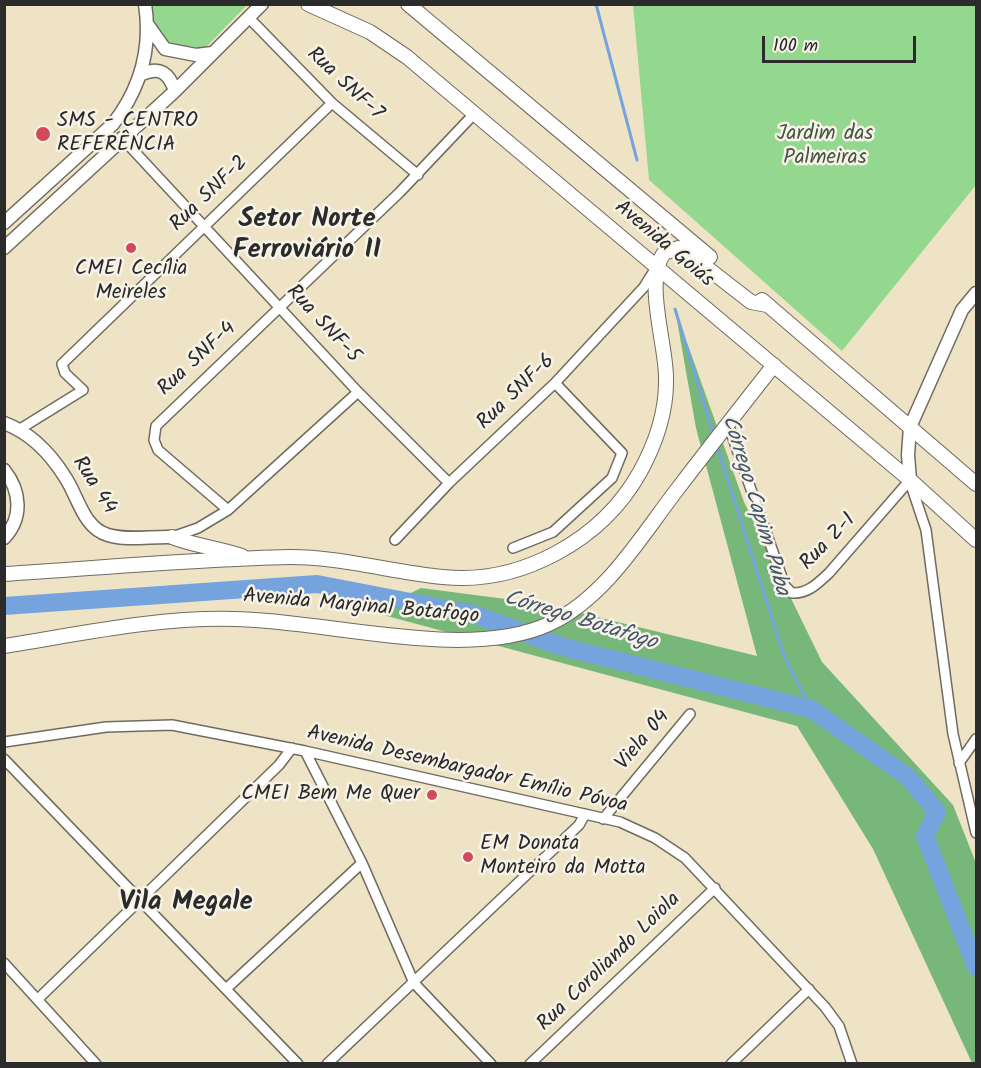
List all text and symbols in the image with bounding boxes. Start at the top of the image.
scale bar [765,24,920,62]
text: 100 m [773,32,818,61]
street label: Rua SNF-7 [300,43,388,127]
place label: SMS - CENTRO REFERÊNCIA [57,109,198,159]
park label: Jardim das Palmeiras [777,122,873,172]
marker: SMS - CENTRO REFERÊNCIA [34,125,52,143]
street label: Rua SNF-2 [166,152,254,238]
street label: Avenida Goiás [608,196,718,294]
district label: Setor Norte Ferroviário II [233,205,381,268]
marker: CMEI Cecília Meireles [124,241,138,255]
place label: CMEI Cecília Meireles [75,257,187,307]
street label: Rua SNF-5 [279,281,365,369]
street label: Rua SNF-4 [153,317,243,403]
street label: Rua SNF-6 [473,350,561,436]
water label: Córrego Capim Puba [714,413,794,599]
street label: Rua 44 [65,452,121,520]
street label: Rua Z-1 [796,509,862,577]
street label: Avenida Marginal Botafogo [242,585,480,631]
water label: Córrego Botafogo [500,586,660,658]
street label: Viela 04 [611,706,677,776]
street label: Avenida Desembargador Emílio Póvoa [304,722,630,820]
place label: CMEI Bem Me Quer [241,782,420,808]
marker: CMEI Bem Me Quer [425,788,439,802]
place label: EM Donata Monteiro da Motta [480,832,646,882]
marker: EM Donata Monteiro da Motta [461,850,475,864]
district label: Vila Megale [119,888,253,920]
street label: Rua Coroliando Loiola [533,888,687,1038]

